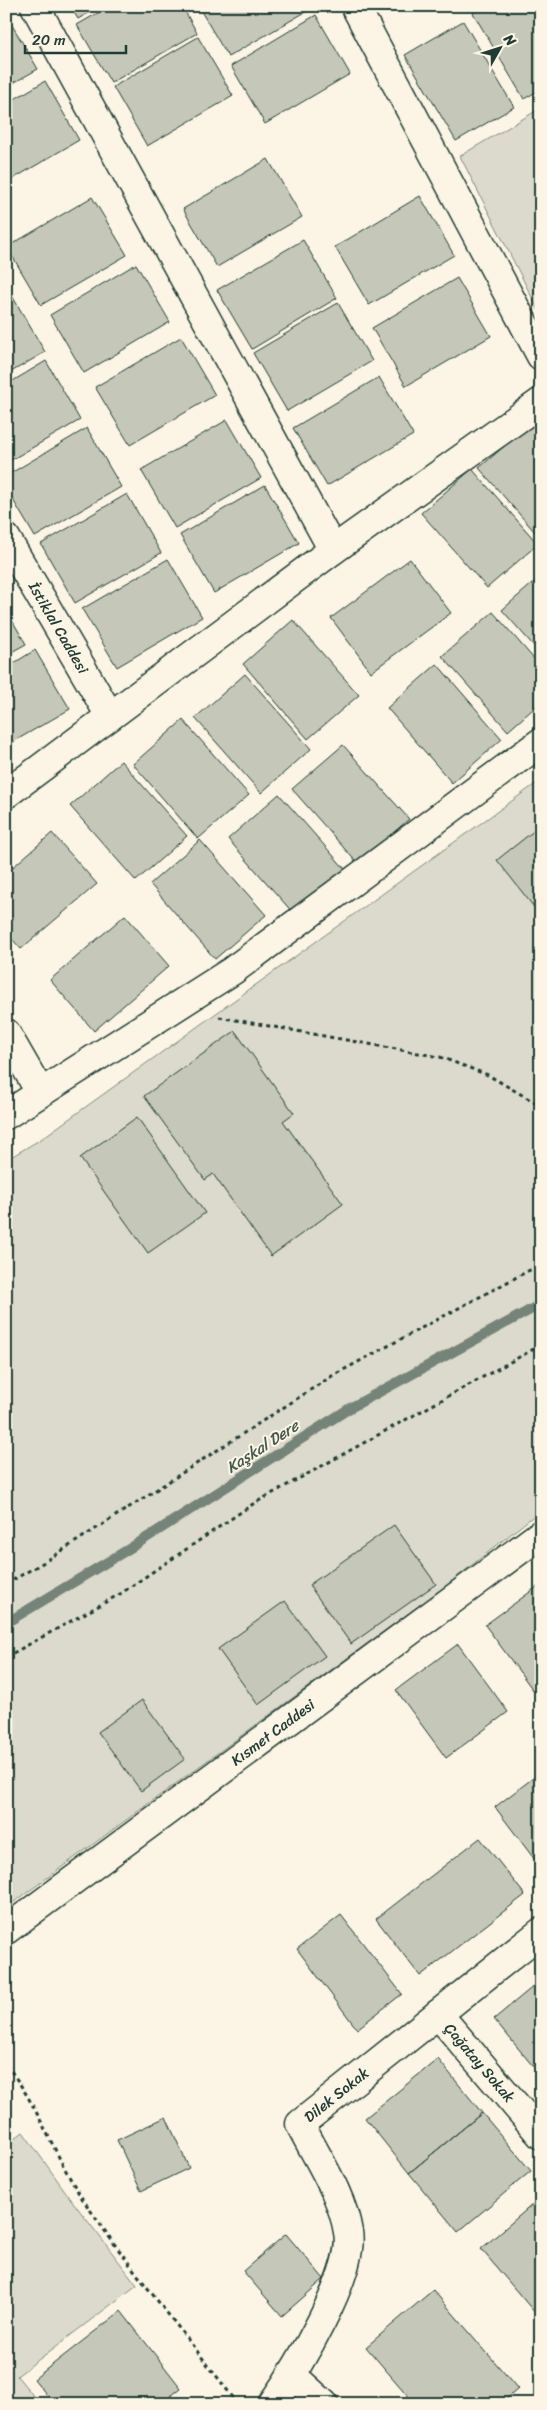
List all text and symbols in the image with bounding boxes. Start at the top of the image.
scale bar [25,22,126,54]
north arrow [474,22,524,72]
text: 20 m [32,27,66,53]
text: N [496,28,523,52]
street label: İstiklal Caddesi [21,576,96,680]
water label: Kaşkal Dere [220,1411,306,1481]
street label: Kısmet Caddesi [225,1692,321,1773]
street label: Çağatay Sokak [438,2017,522,2109]
street label: Dilek Sokak [298,2060,375,2129]

